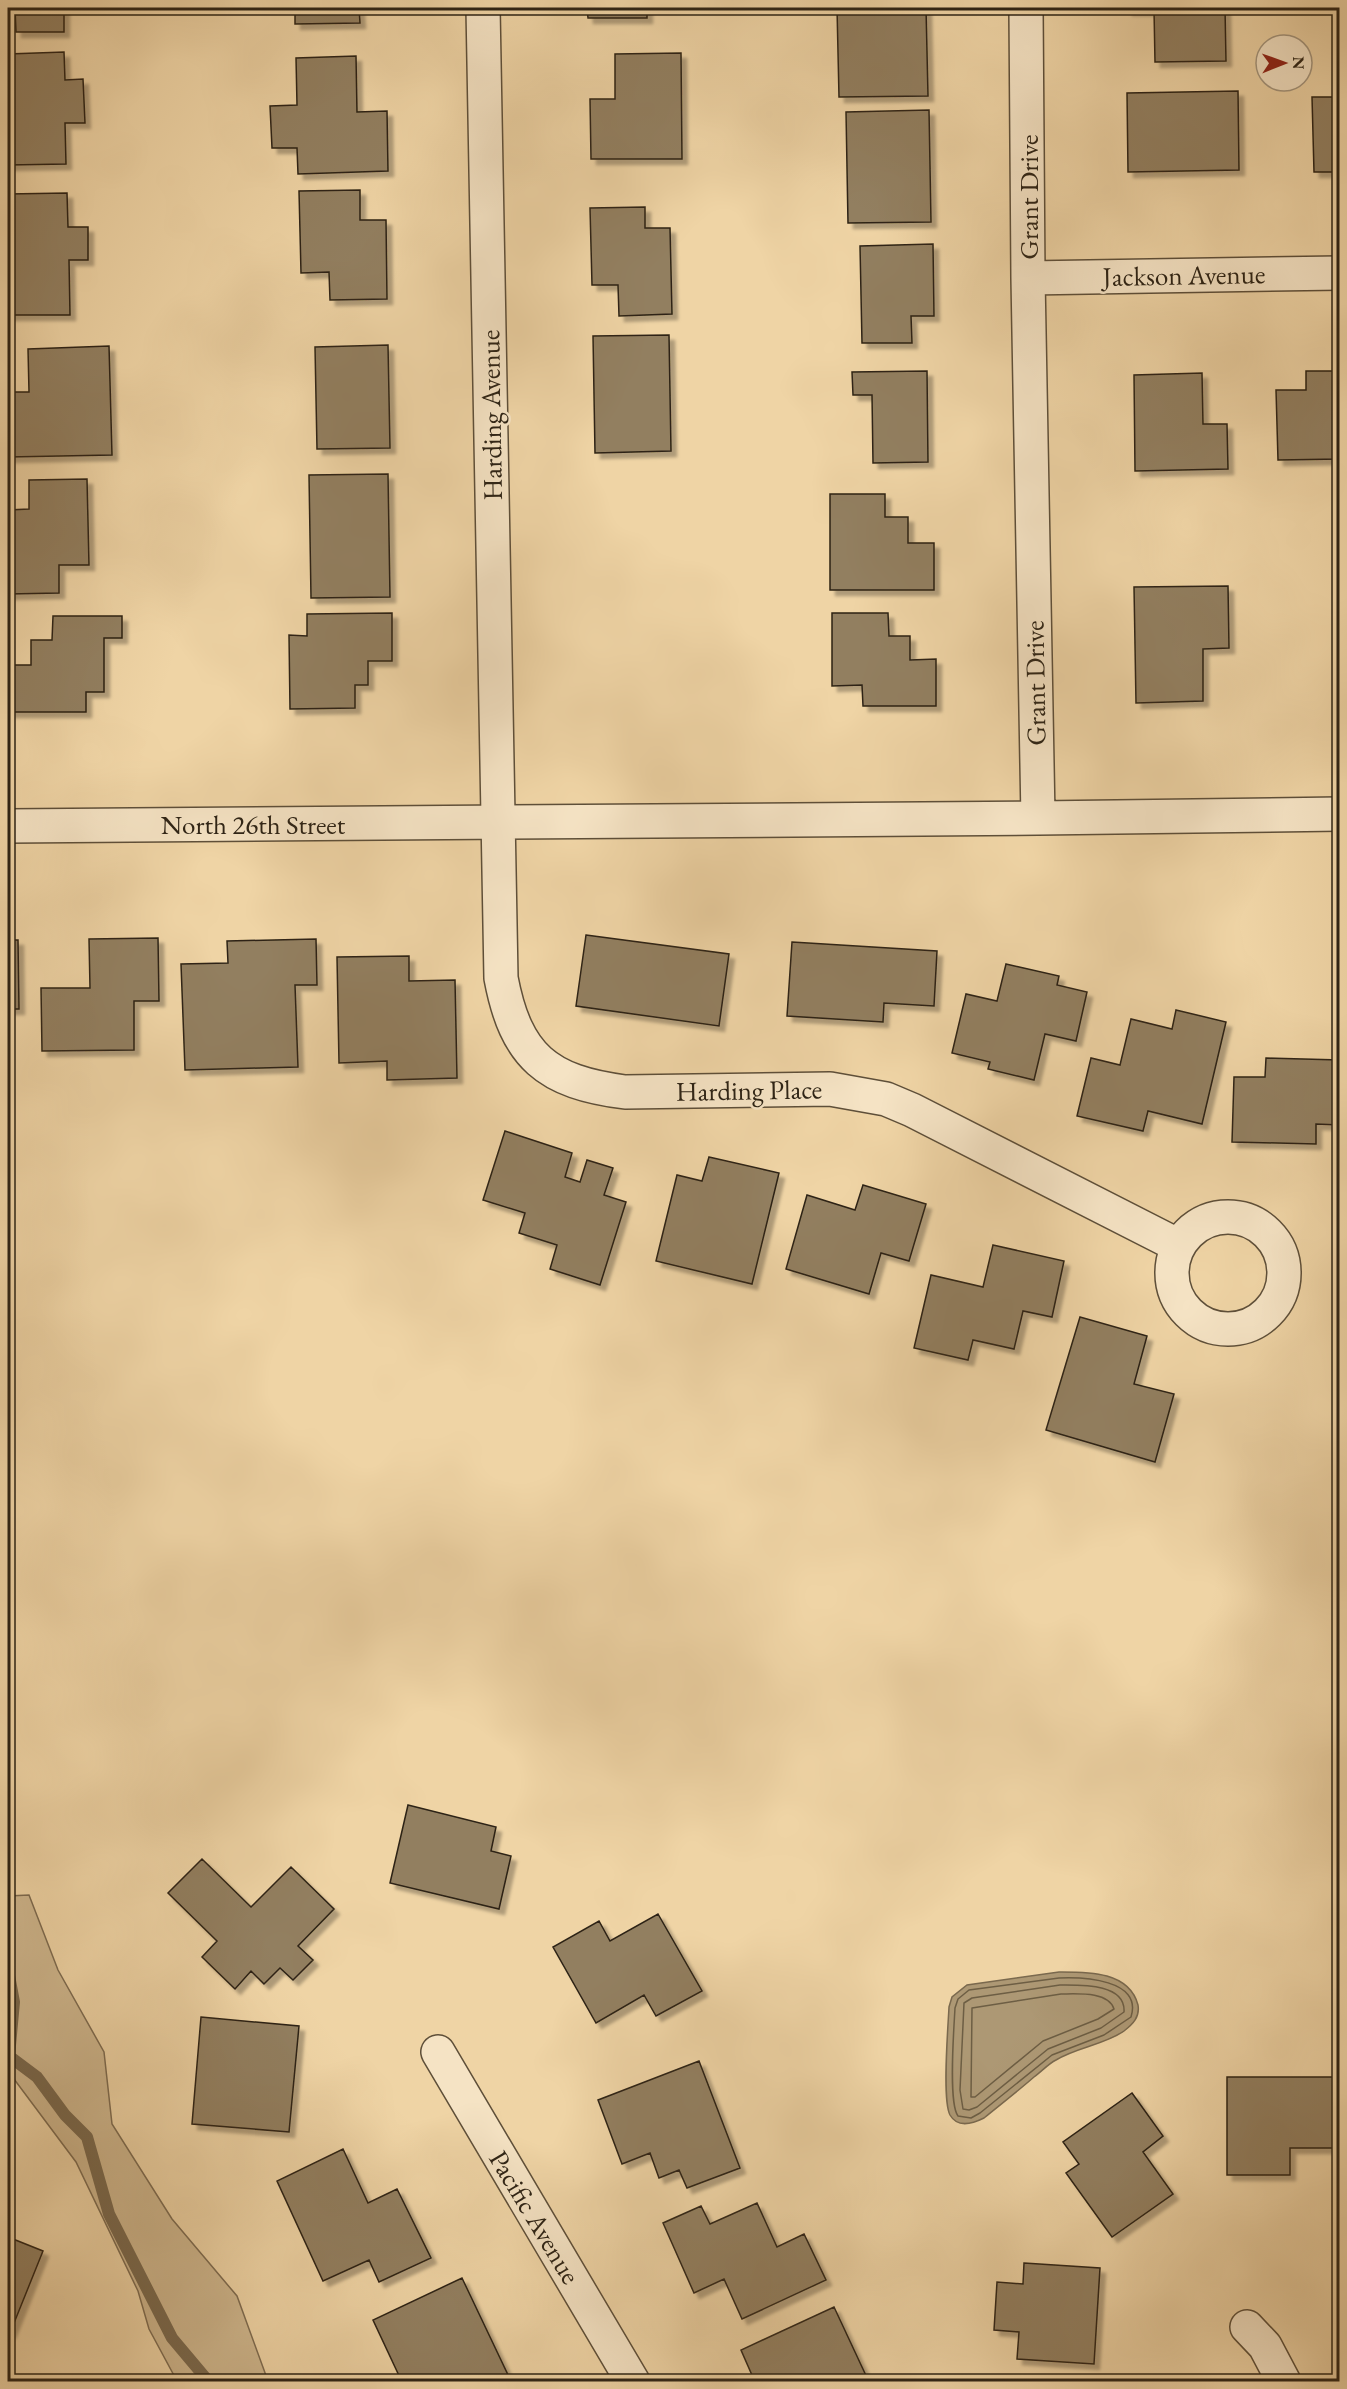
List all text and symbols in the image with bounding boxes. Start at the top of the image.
north arrow [1254,33,1314,93]
text: N [1288,56,1309,69]
street label: Grant Drive [1011,134,1046,260]
street label: Jackson Avenue [1100,256,1266,294]
street label: Harding Avenue [472,329,510,501]
street label: Grant Drive [1016,620,1054,746]
street label: North 26th Street [161,807,346,842]
street label: Harding Place [675,1071,823,1109]
street label: Pacific Avenue [481,2144,589,2290]

